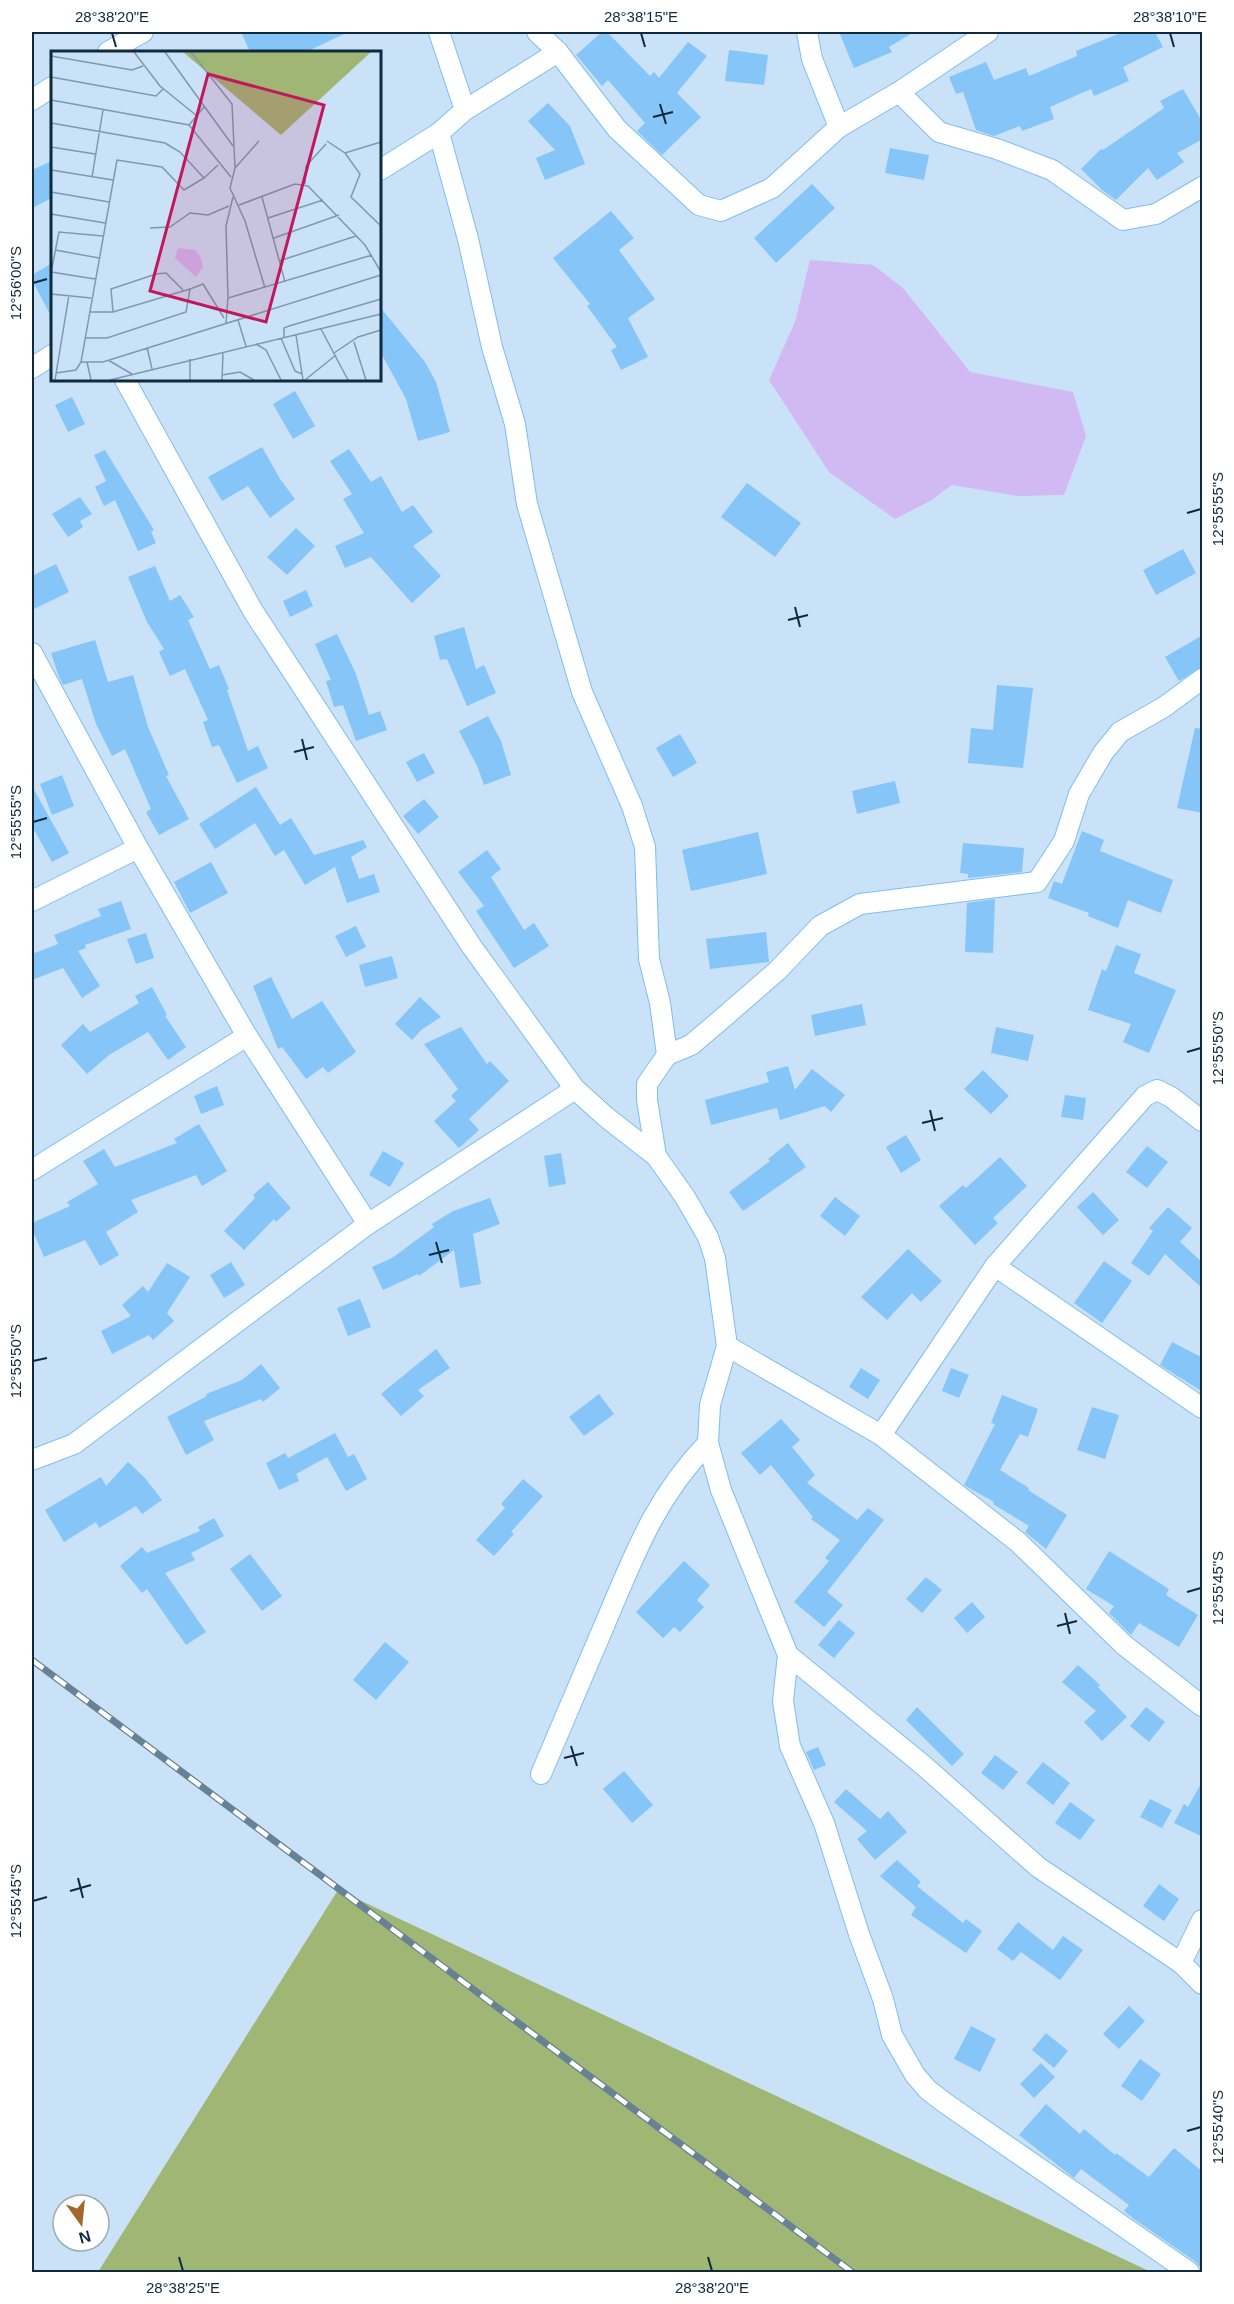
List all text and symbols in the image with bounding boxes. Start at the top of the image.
text: 28°38'20"E [75,8,149,25]
text: 28°38'15"E [604,8,678,25]
text: 28°38'10"E [1133,8,1207,25]
inset map [51,51,381,381]
text: 12°56'00"S [7,246,24,320]
text: 12°55'55"S [1209,472,1226,546]
text: 12°55'55"S [7,785,24,859]
text: 12°55'50"S [1209,1011,1226,1085]
text: 12°55'50"S [7,1324,24,1398]
text: 12°55'45"S [1209,1551,1226,1625]
text: 12°55'45"S [7,1864,24,1938]
text: 12°55'40"S [1209,2090,1226,2164]
north arrow [51,2193,111,2253]
text: N [77,2227,93,2247]
text: 28°38'25"E [146,2279,220,2296]
text: 28°38'20"E [675,2279,749,2296]

